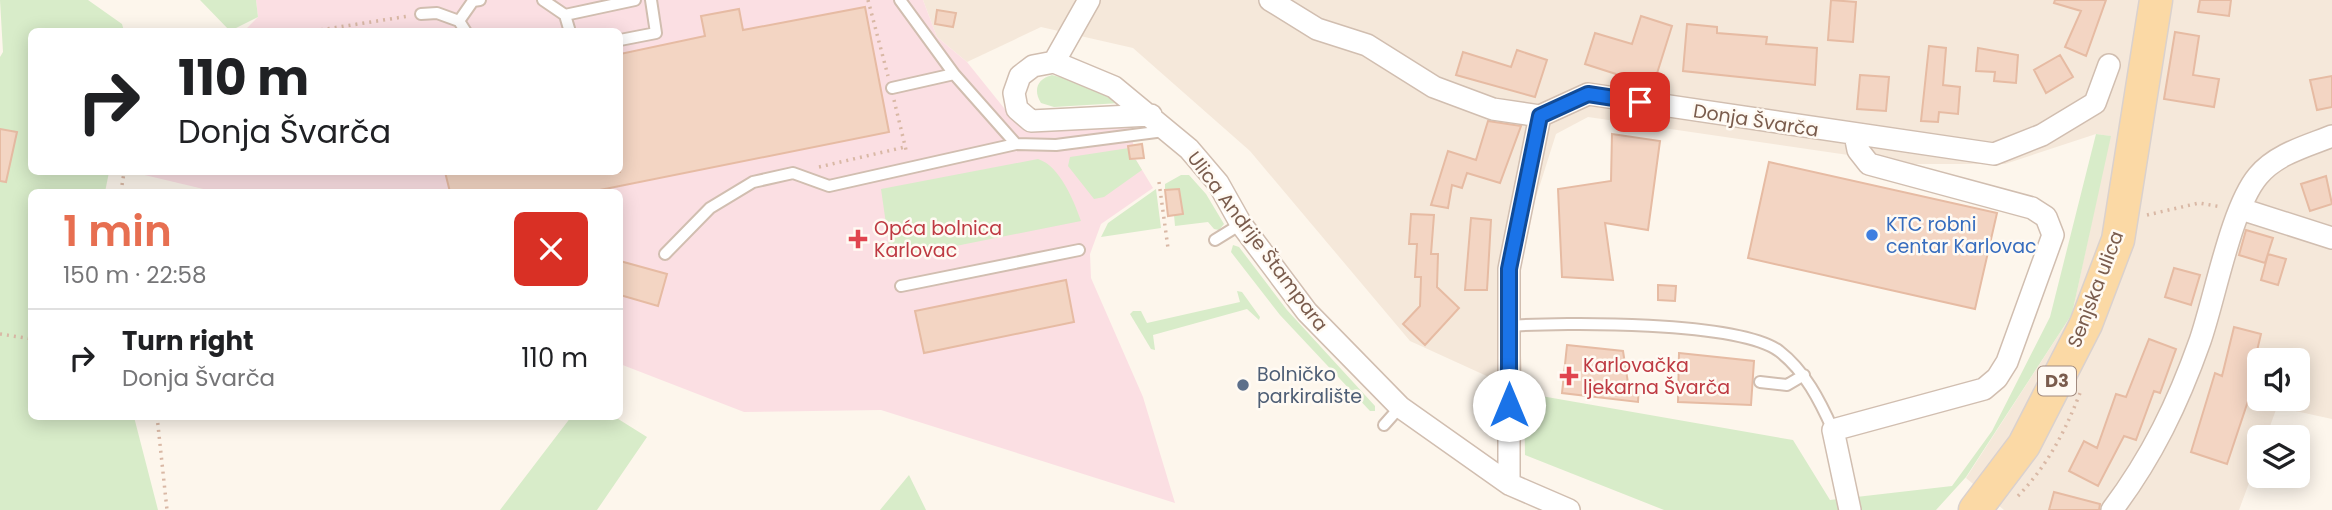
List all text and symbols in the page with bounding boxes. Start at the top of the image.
text: 110 m [178,44,309,112]
icon: right [63,56,154,147]
pin [1610,72,1670,132]
icon: arrive [1621,83,1659,121]
street label: Donja Švarča [1691,97,1821,144]
text: Donja Švarča [178,109,391,154]
street label: Ulica Andrije Štampara [1181,146,1334,337]
text: 1 min [63,202,172,261]
place label: KTC robni centar Karlovac [1886,211,2037,260]
button: close [514,212,588,286]
place label: Opća bolnica Karlovac [874,215,1002,264]
marker: KTC robni centar Karlovac [1864,227,1880,243]
street label: Senjska ulica [2061,227,2130,352]
marker: Opća bolnica Karlovac [848,229,868,249]
text: 150 m · 22:58 [63,259,207,291]
text: Turn right [122,323,254,359]
icon: right [63,339,101,377]
text: 110 m [521,340,588,376]
map controls [2247,348,2310,488]
button: sound [2247,348,2310,411]
place label: Karlovačka ljekarna Švarča [1583,352,1730,401]
place label: Bolničko parkiralište [1257,361,1362,410]
text: Donja Švarča [122,362,275,394]
road number: D3 [2038,366,2076,396]
position arrow [1472,368,1546,442]
marker: Karlovačka ljekarna Švarča [1561,368,1577,384]
marker: Bolničko parkiralište [1235,377,1251,393]
button: layers [2247,425,2310,488]

